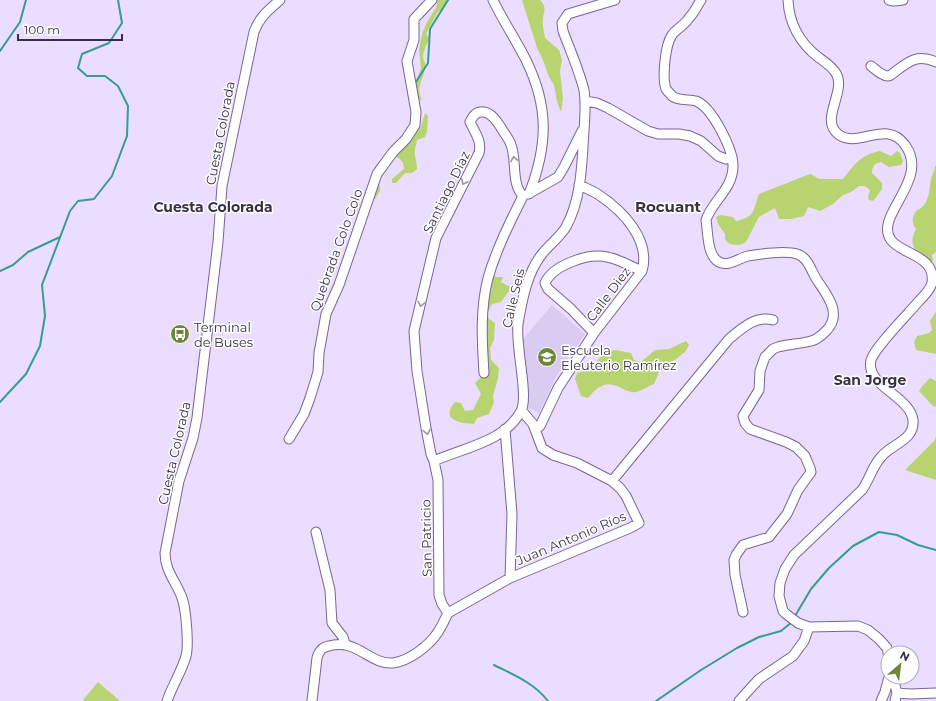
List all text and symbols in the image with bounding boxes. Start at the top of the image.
scale bar [18,16,122,42]
text: 100 m [24,22,60,37]
street label: Cuesta Colorada [202,80,238,186]
street label: Santiago Díaz [419,148,473,236]
one-way arrow [510,156,519,162]
one-way arrow [461,178,469,185]
street label: Quebrada Colo Colo [306,186,366,314]
district label: Rocuant [635,197,702,216]
district label: Cuesta Colorada [153,198,273,216]
street label: Calle Diez [582,263,634,324]
street label: Calle Seis [498,267,528,329]
one-way arrow [417,301,425,307]
place label: Terminal de Buses [194,319,253,350]
bus stop icon: Terminal de Buses [169,323,191,345]
place label: Escuela Eleuterio Ramírez [561,342,677,373]
school or university icon: Escuela Eleuterio Ramírez [536,346,558,368]
district label: San Jorge [834,371,906,389]
street label: Cuesta Colorada [154,400,194,506]
one-way arrow [422,429,430,435]
street label: San Patricio [417,499,435,577]
street label: Juan Antonio Ríos [513,508,628,569]
north arrow [880,645,920,685]
text: N [897,648,912,664]

